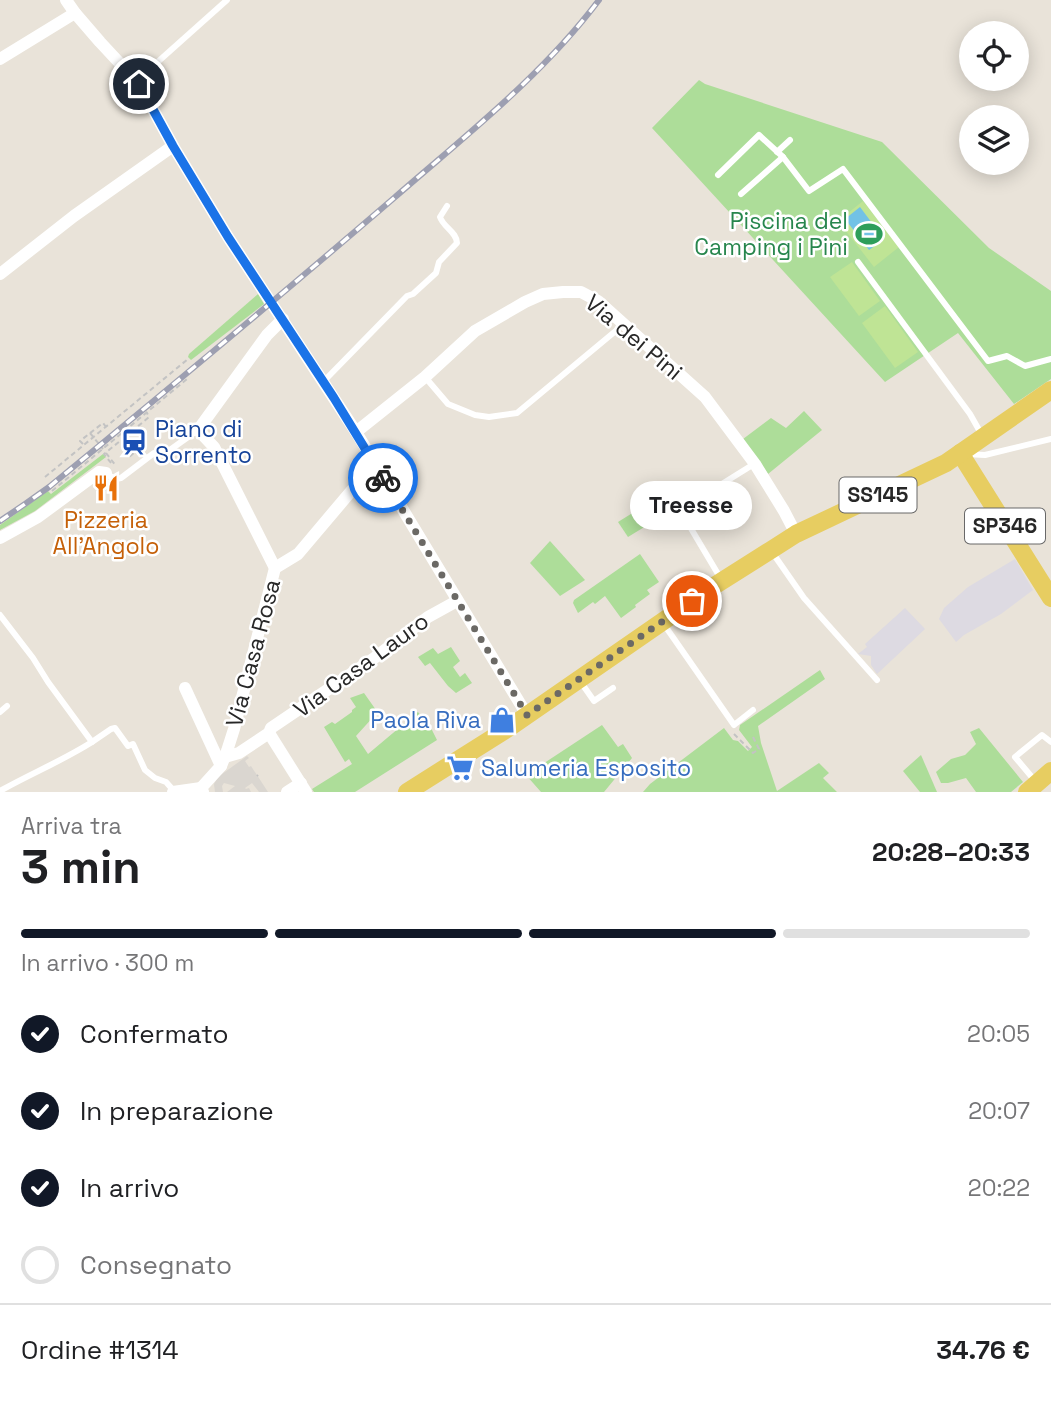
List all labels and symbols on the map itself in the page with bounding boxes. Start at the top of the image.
pin [109,54,169,114]
place label: Piscina del Camping i Pini [694,206,848,262]
sports icon: Piscina del Camping i Pini [854,219,884,249]
street label: Via dei Pini [579,288,689,386]
place label: Piano di Sorrento [155,414,252,470]
station icon: Piano di Sorrento [119,427,149,457]
courier [348,443,418,513]
restaurant icon: Pizzeria All'Angolo [91,473,121,503]
road number: SS145 [840,477,917,512]
callout: Treesse [631,482,753,531]
place label: Pizzeria All'Angolo [53,505,159,561]
road number: SP346 [965,508,1045,544]
pin [662,571,722,631]
street label: Via Casa Rosa [219,576,287,730]
street label: Via Casa Lauro [287,606,435,724]
place label: Paola Riva [370,705,481,735]
shop icon: Paola Riva [487,705,517,735]
supermarket icon: Salumeria Esposito [445,753,475,783]
place label: Salumeria Esposito [481,753,691,783]

